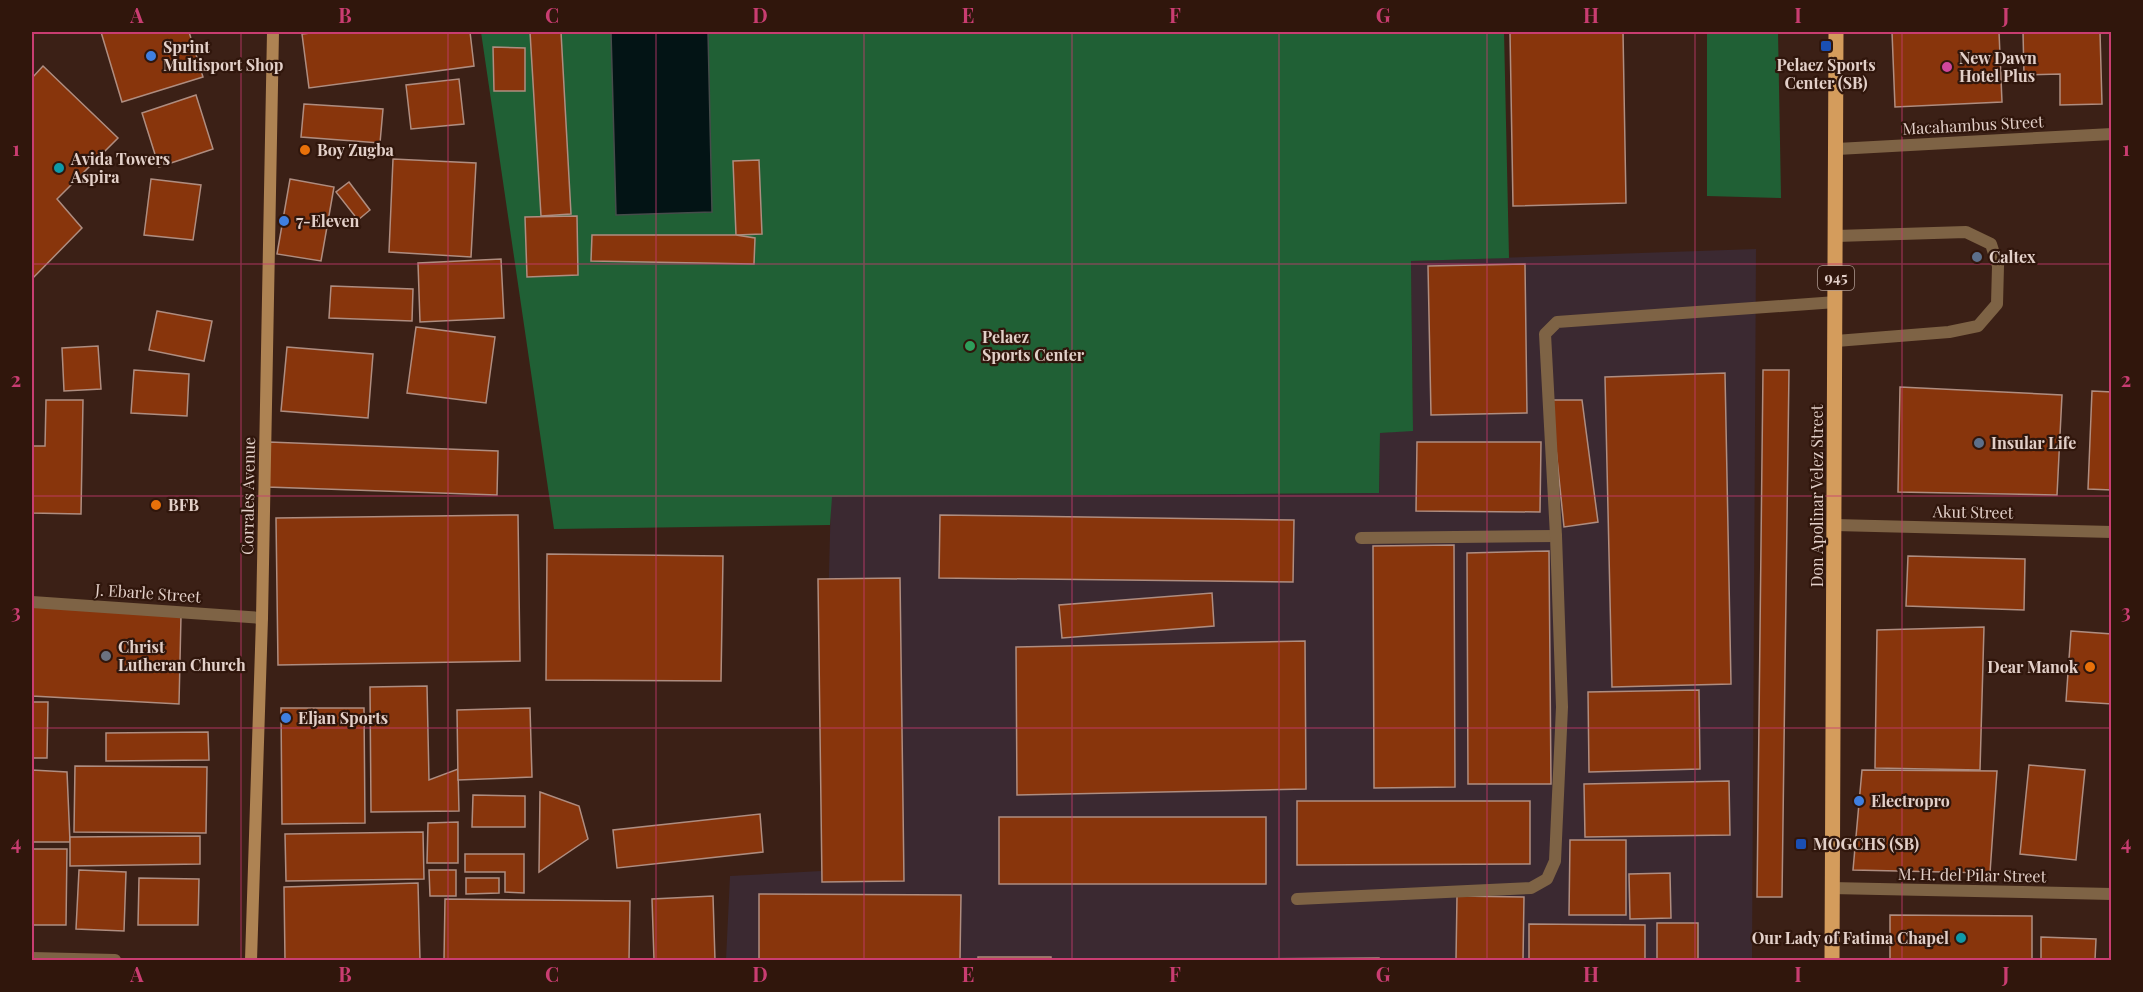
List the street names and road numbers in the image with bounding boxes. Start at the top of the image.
street label: Macahambus Street [1902,110,2045,139]
road number: 945 [1818,266,1854,290]
street label: Don Apolinar Velez Street [1806,404,1827,587]
street label: Corrales Avenue [236,437,259,555]
street label: Akut Street [1932,500,2014,523]
street label: J. Ebarle Street [93,578,202,607]
street label: M. H. del Pilar Street [1898,863,2047,886]

